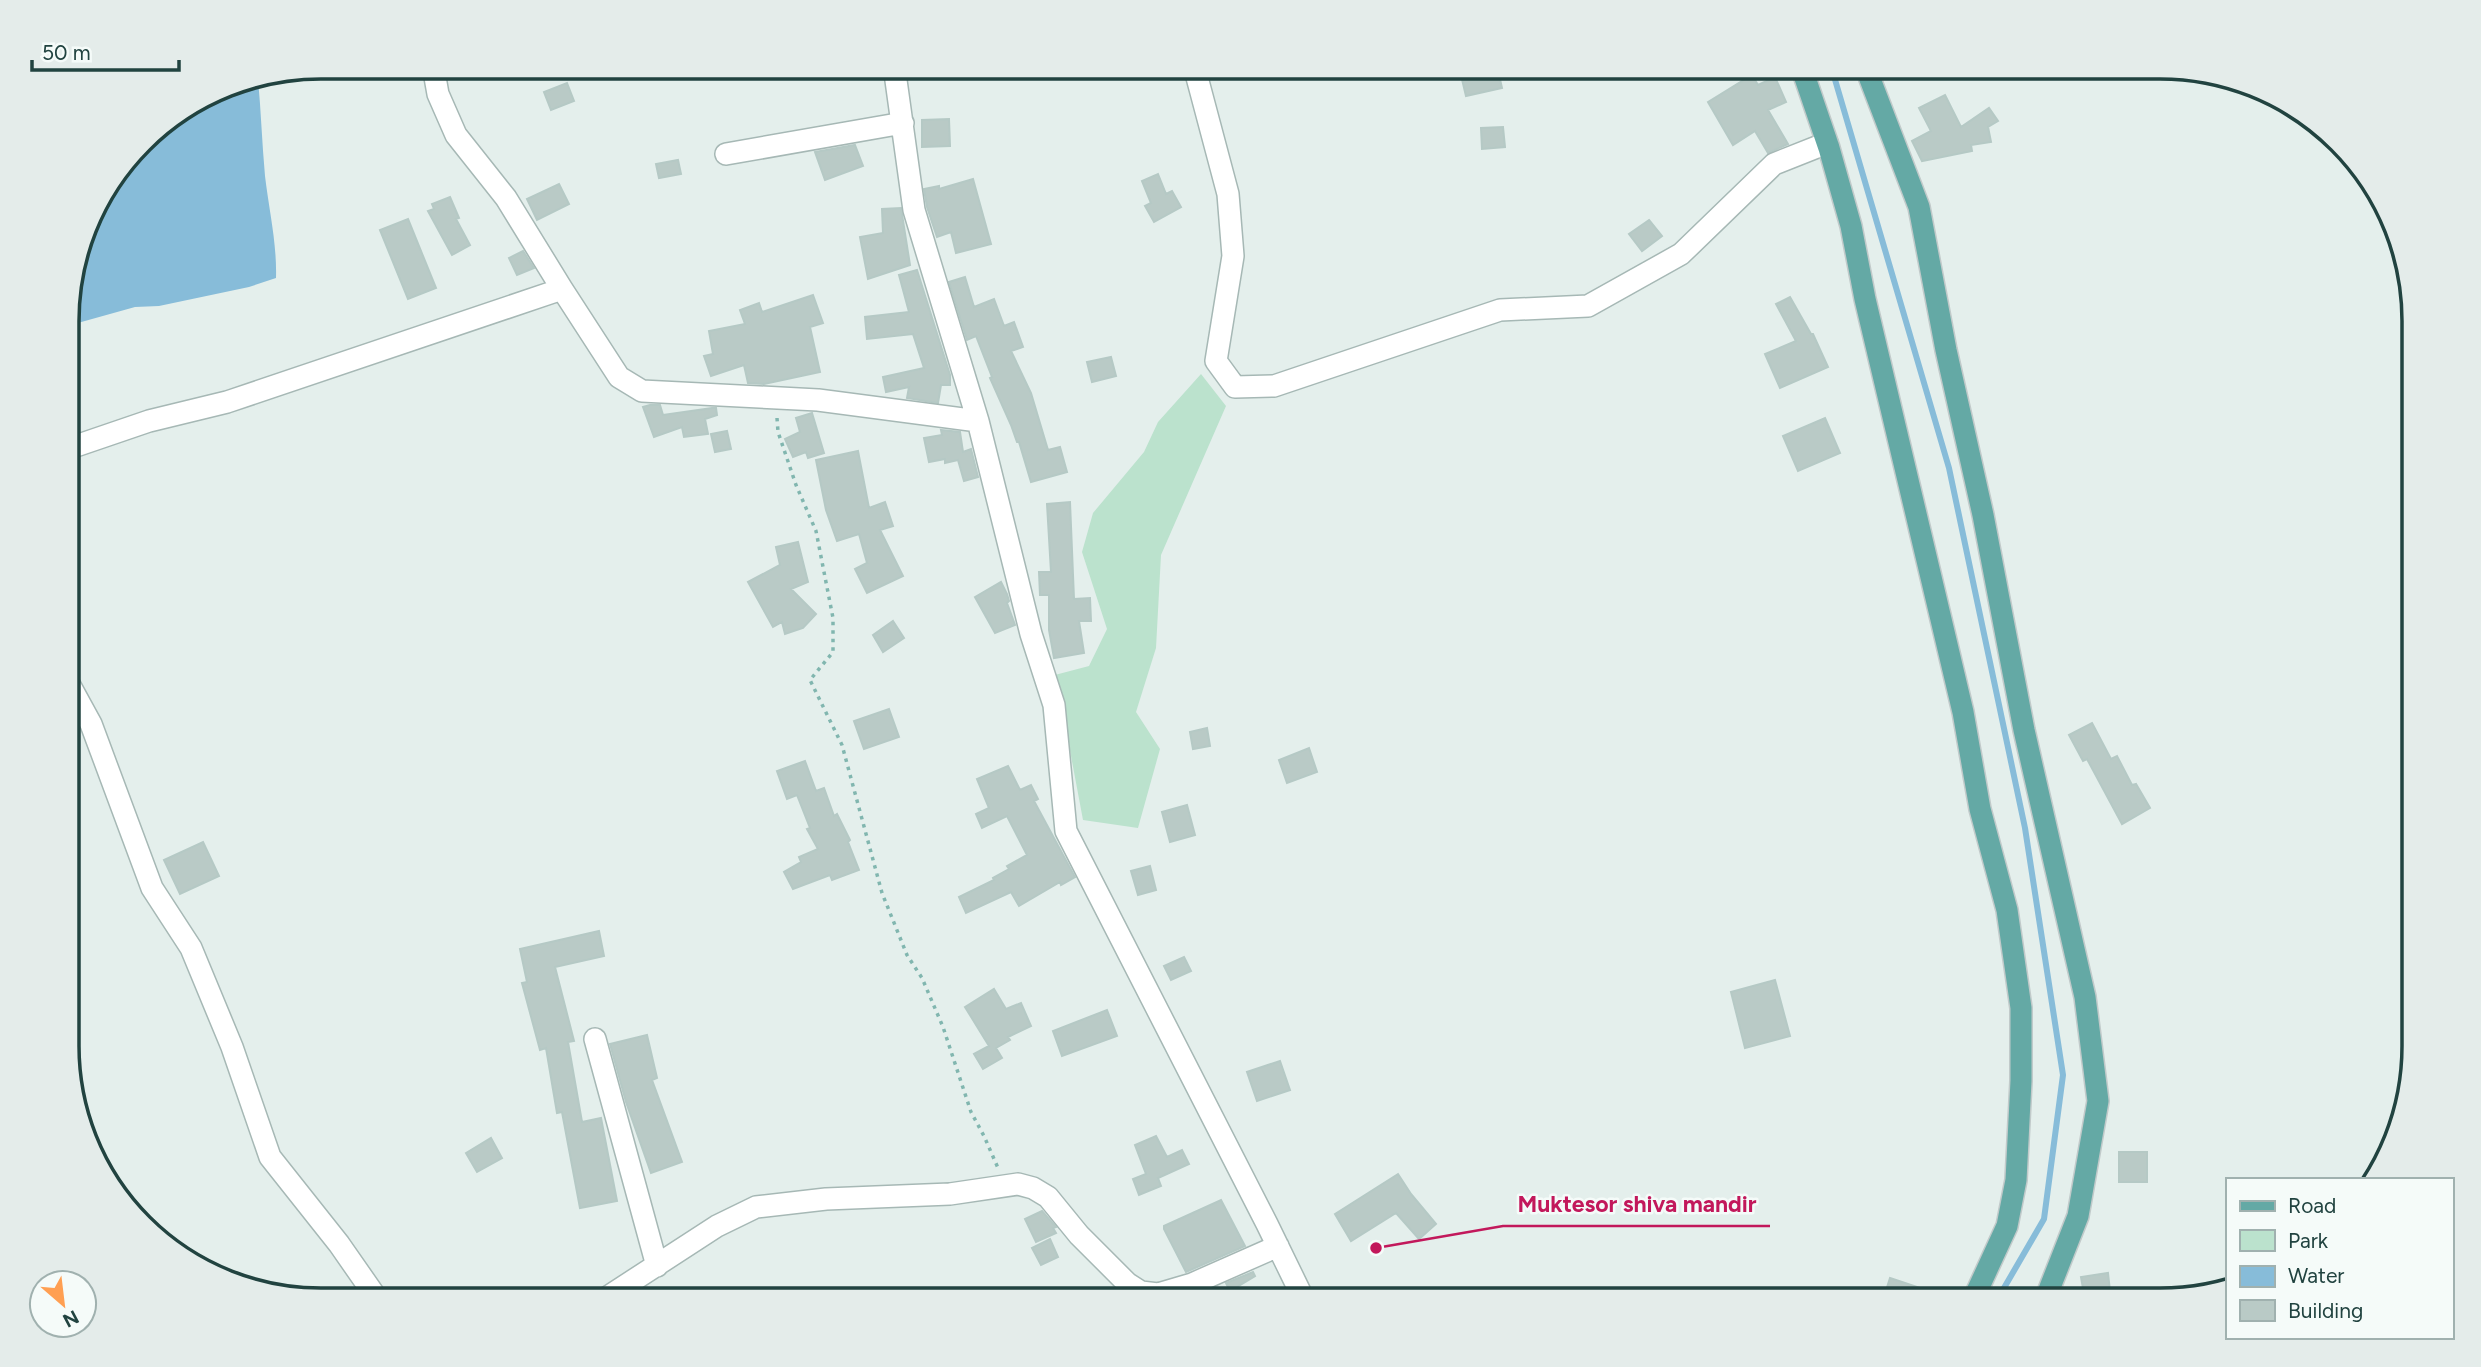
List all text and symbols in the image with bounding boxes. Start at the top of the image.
scale bar [32,28,178,72]
text: 50 m [42,40,91,65]
legend [2226,1178,2453,1339]
callout: Muktesor shiva mandir [1503,1182,1770,1226]
text: Muktesor shiva mandir [1517,1190,1757,1218]
text: Road [2288,1193,2336,1218]
text: Park [2288,1228,2329,1253]
text: Water [2288,1263,2344,1288]
north arrow [28,1269,98,1339]
text: Building [2288,1298,2363,1323]
text: N [59,1305,83,1332]

